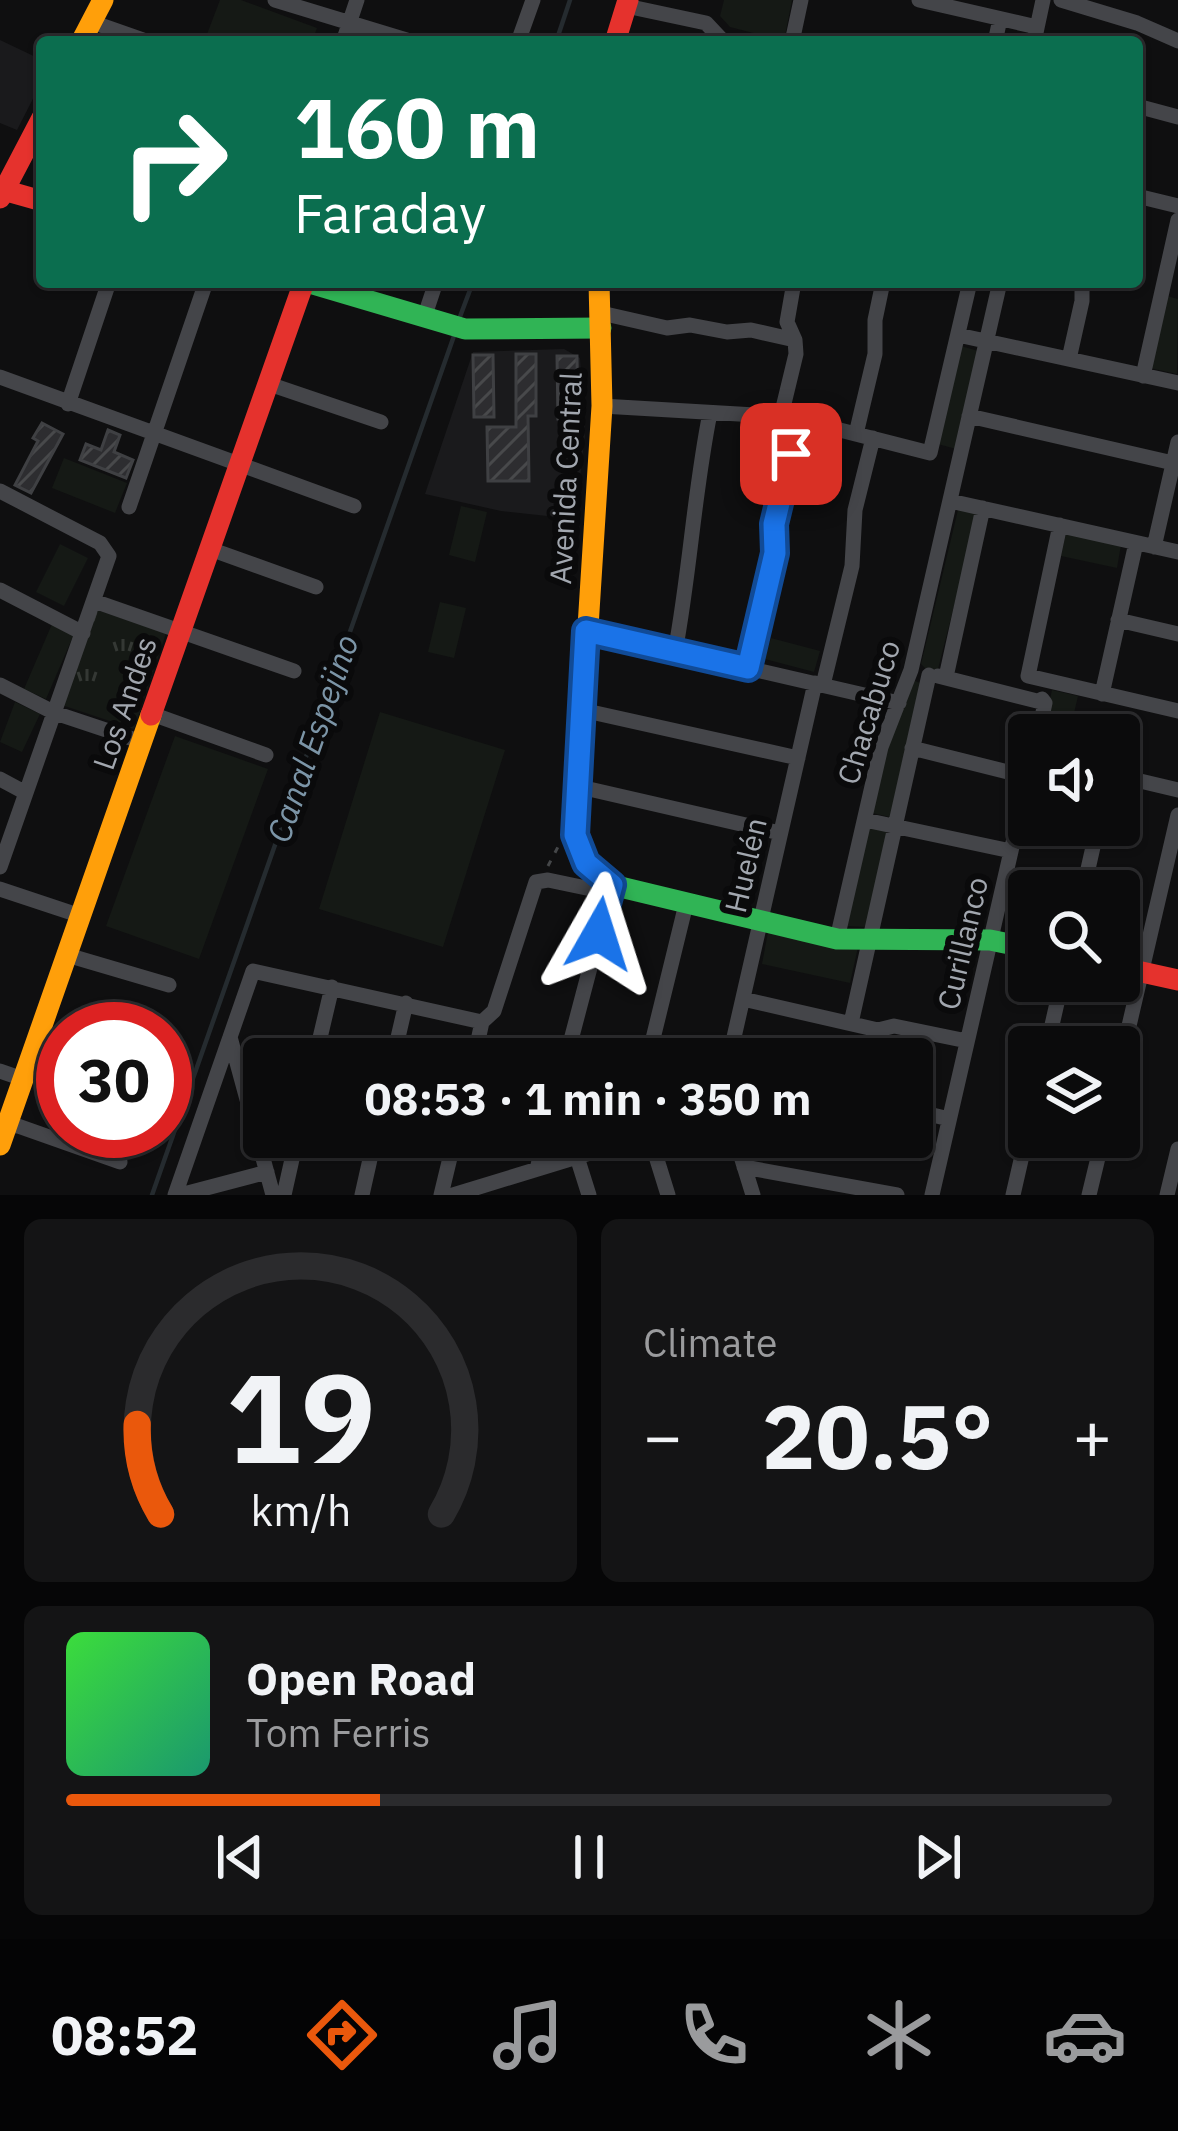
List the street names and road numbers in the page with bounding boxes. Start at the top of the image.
street label: Avenida Central [540,371,590,585]
street label: Los Andes [83,631,165,775]
street label: Chacabuco [828,635,908,789]
street label: Huelén [715,814,775,916]
street label: Curillanco [928,873,996,1013]

